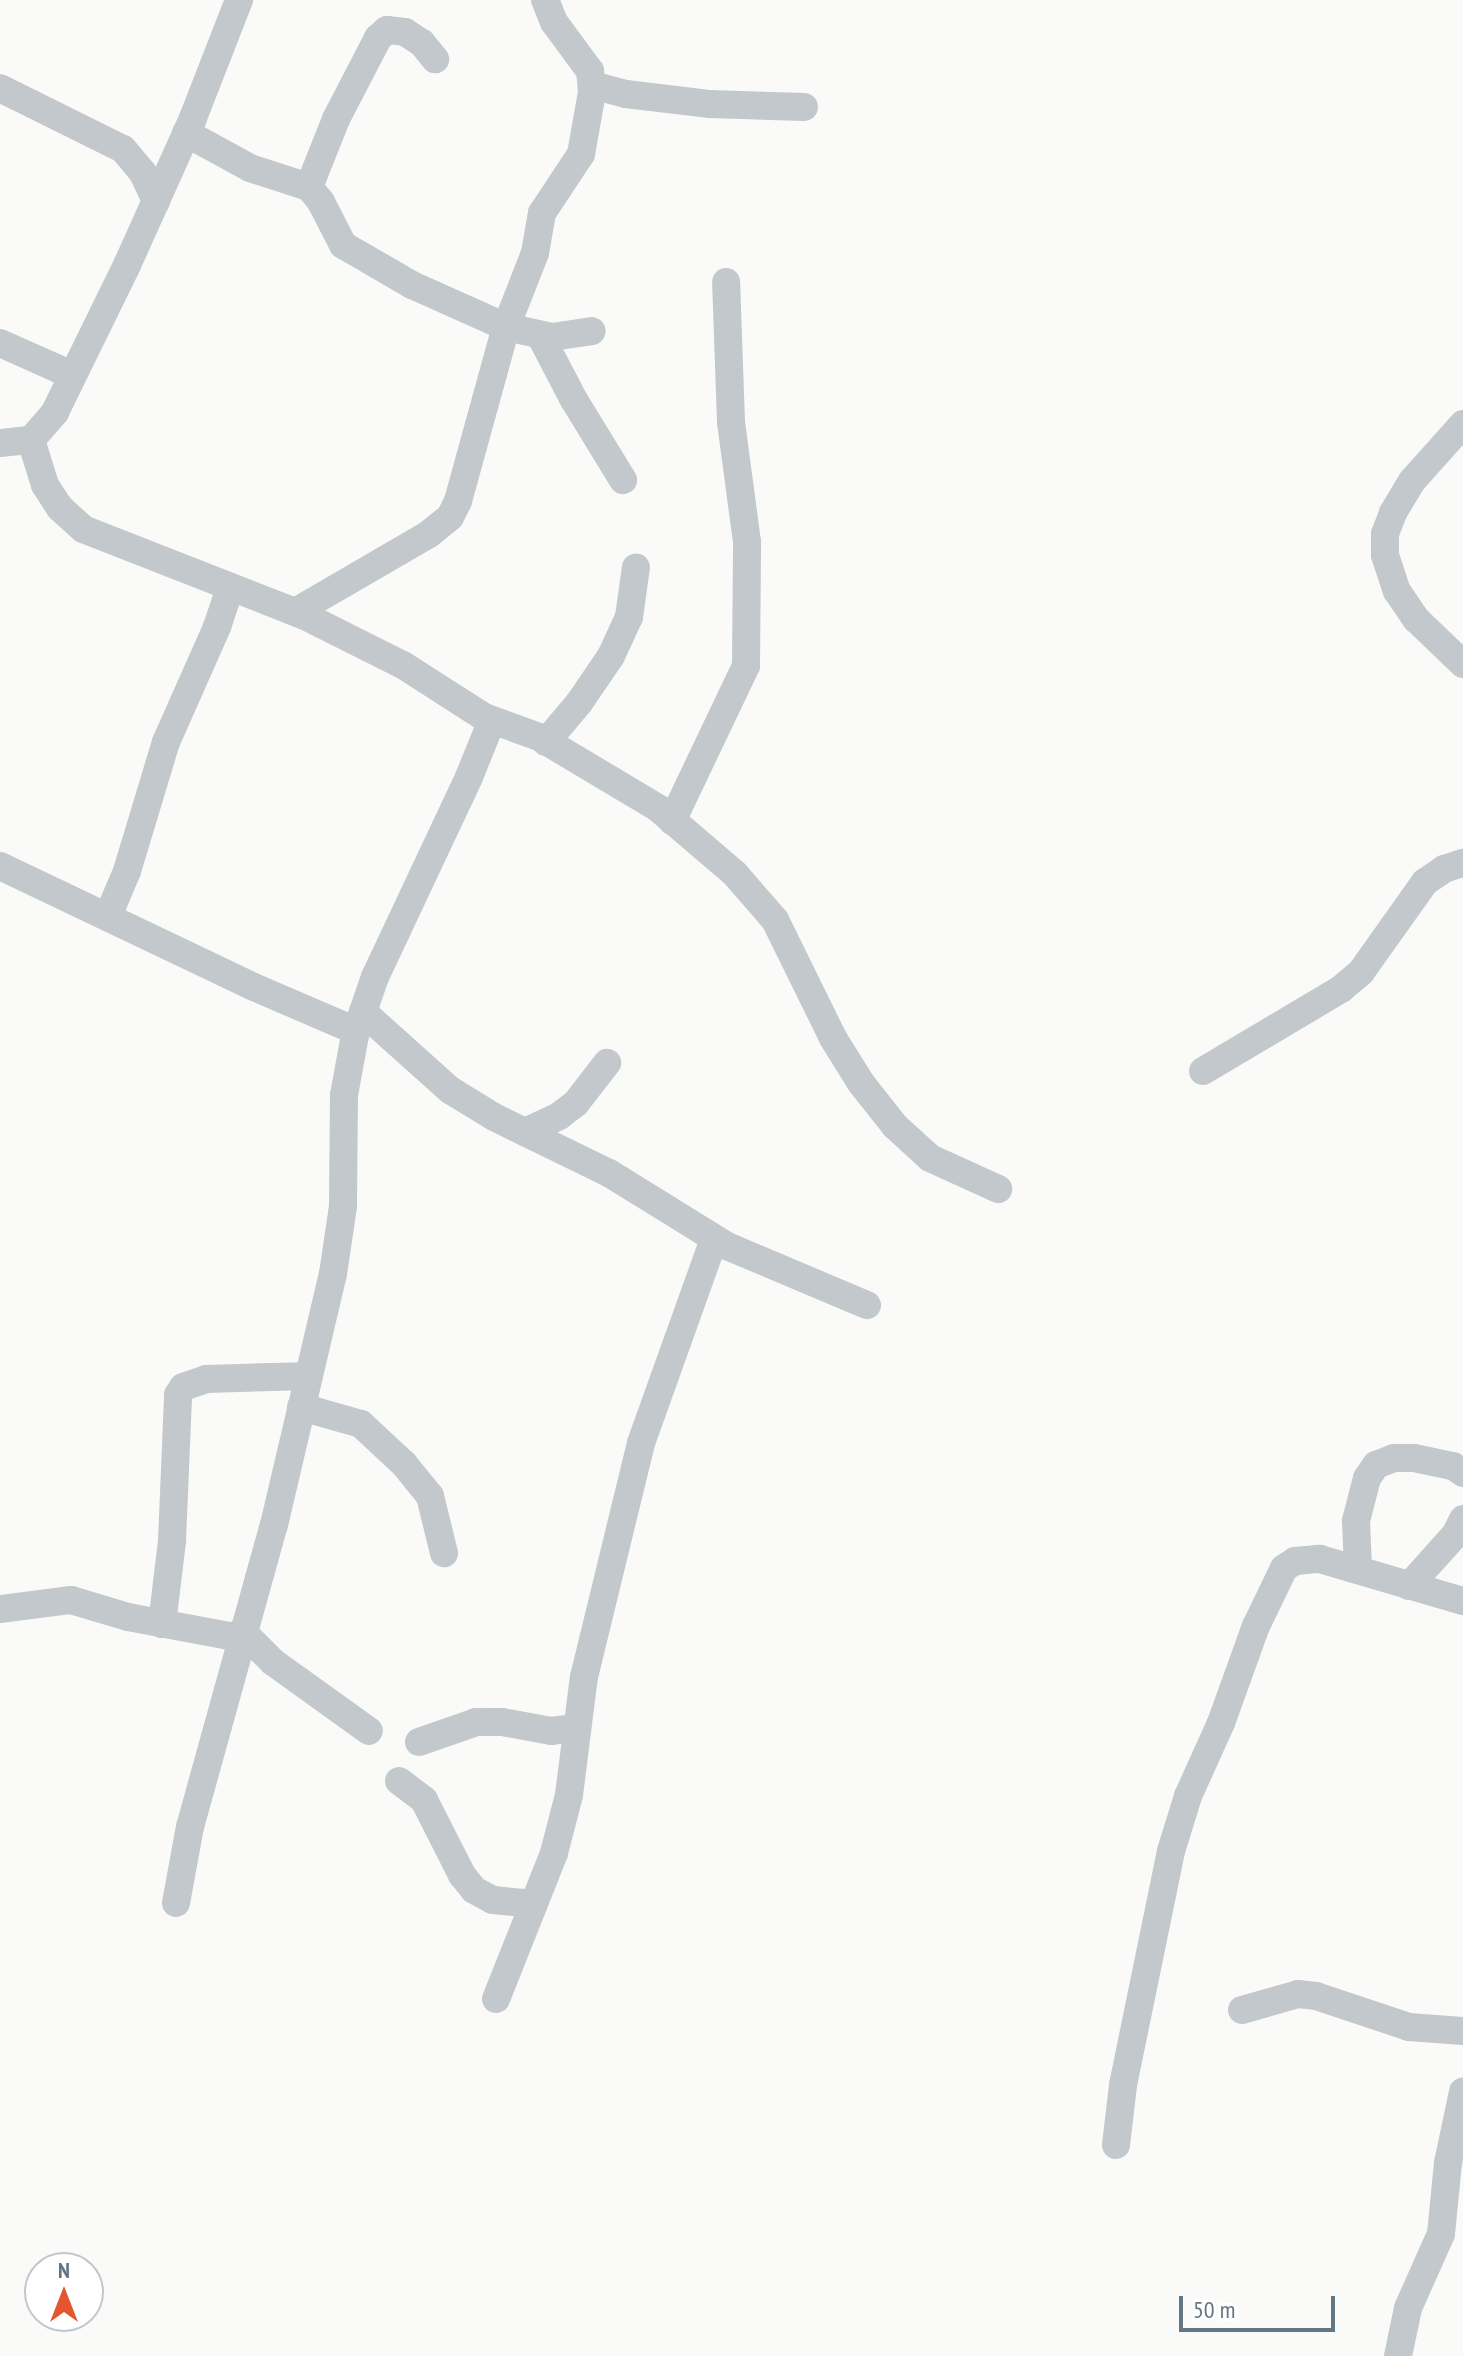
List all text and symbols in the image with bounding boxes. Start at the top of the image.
north arrow [24,2252,104,2332]
text: N [58,2256,70,2284]
scale bar [1183,2280,1339,2330]
text: 50 m [1193,2294,1235,2325]

